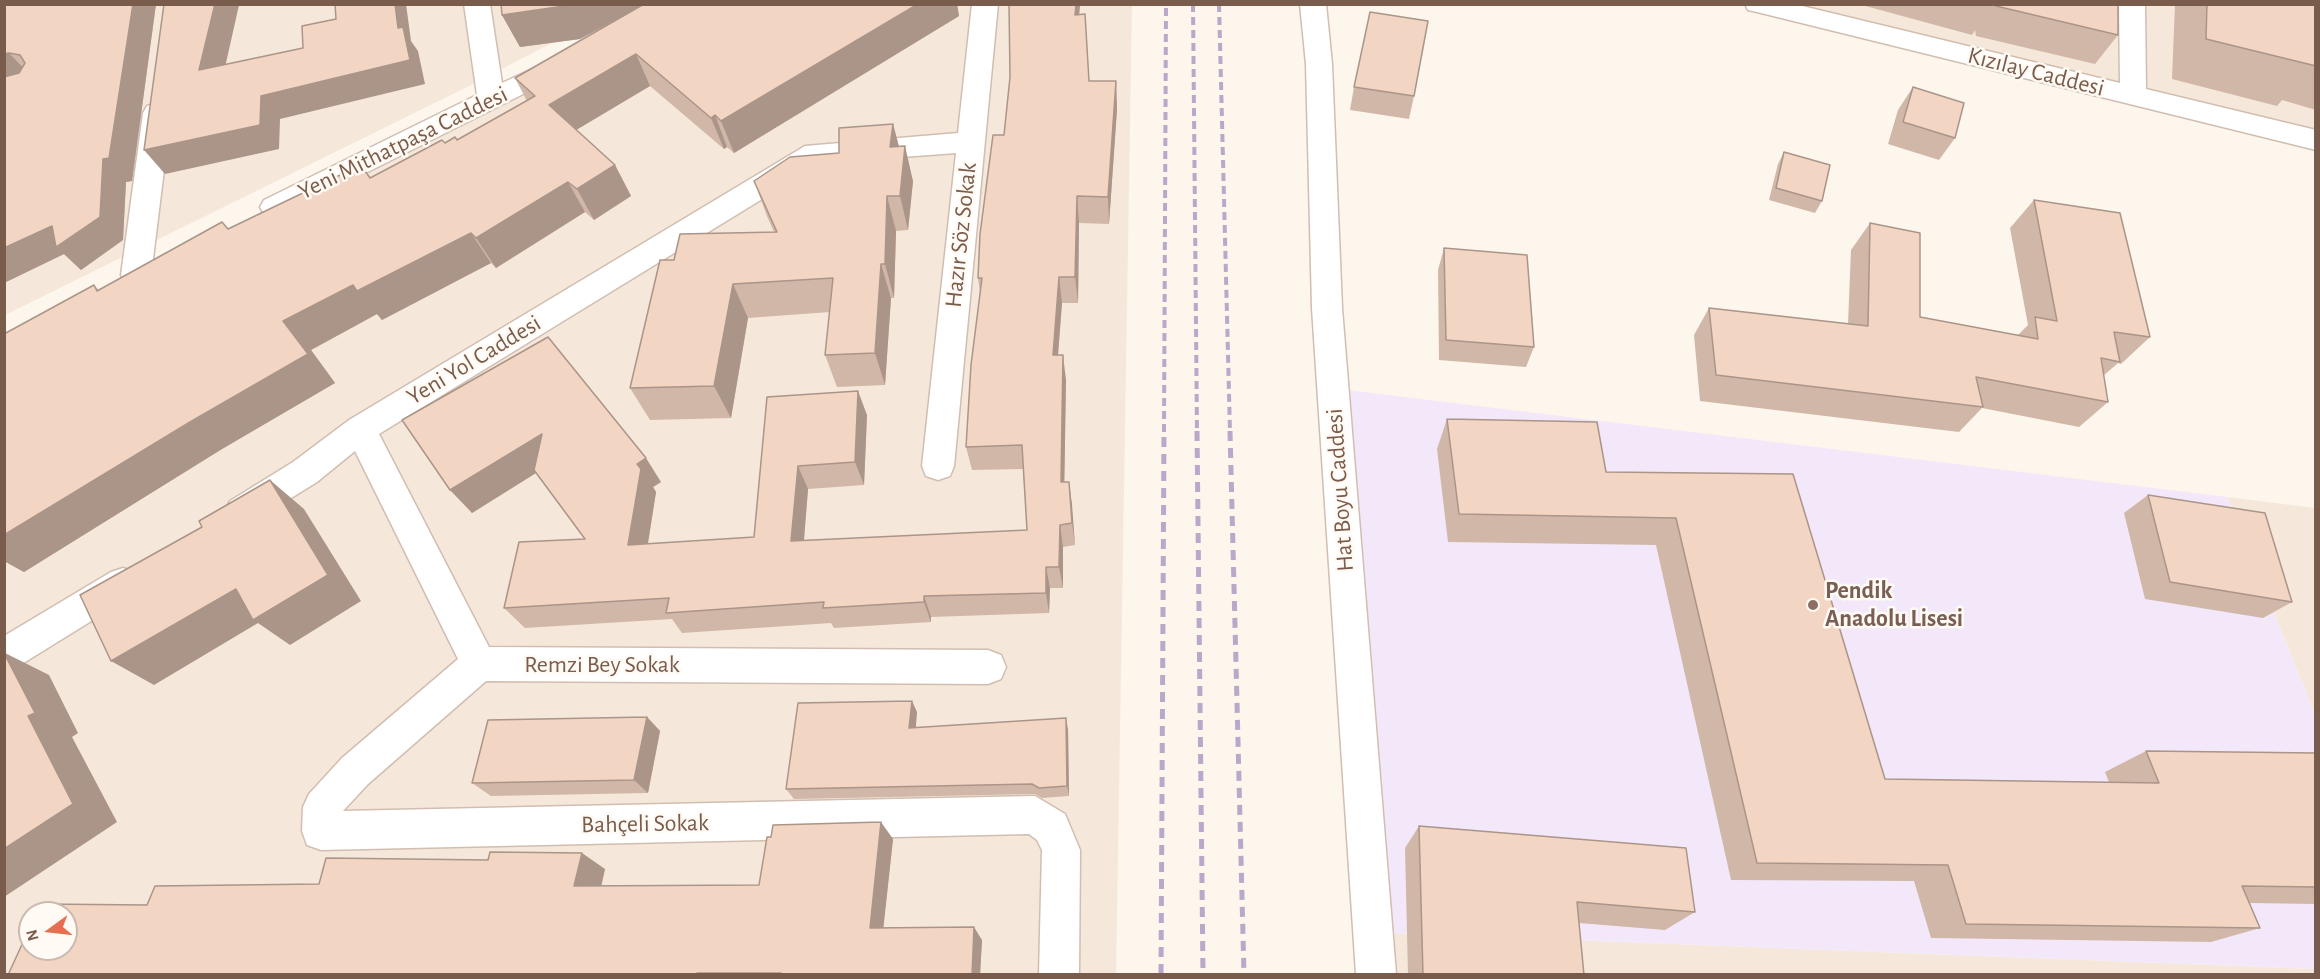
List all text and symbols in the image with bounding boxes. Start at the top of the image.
street label: Kızılay Caddesi [1965,41,2107,103]
street label: Yeni Mithatpaşa Caddesi [294,80,512,206]
street label: Hazır Söz Sokak [939,161,983,309]
street label: Yeni Yol Caddesi [402,309,546,411]
street label: Hat Boyu Caddesi [1320,408,1360,572]
place label: Pendik Anadolu Lisesi [1825,577,1963,633]
marker: Pendik Anadolu Lisesi [1806,598,1820,612]
street label: Remzi Bey Sokak [524,651,680,679]
street label: Bahçeli Sokak [581,808,709,840]
north arrow [18,901,78,961]
text: N [23,928,42,943]

